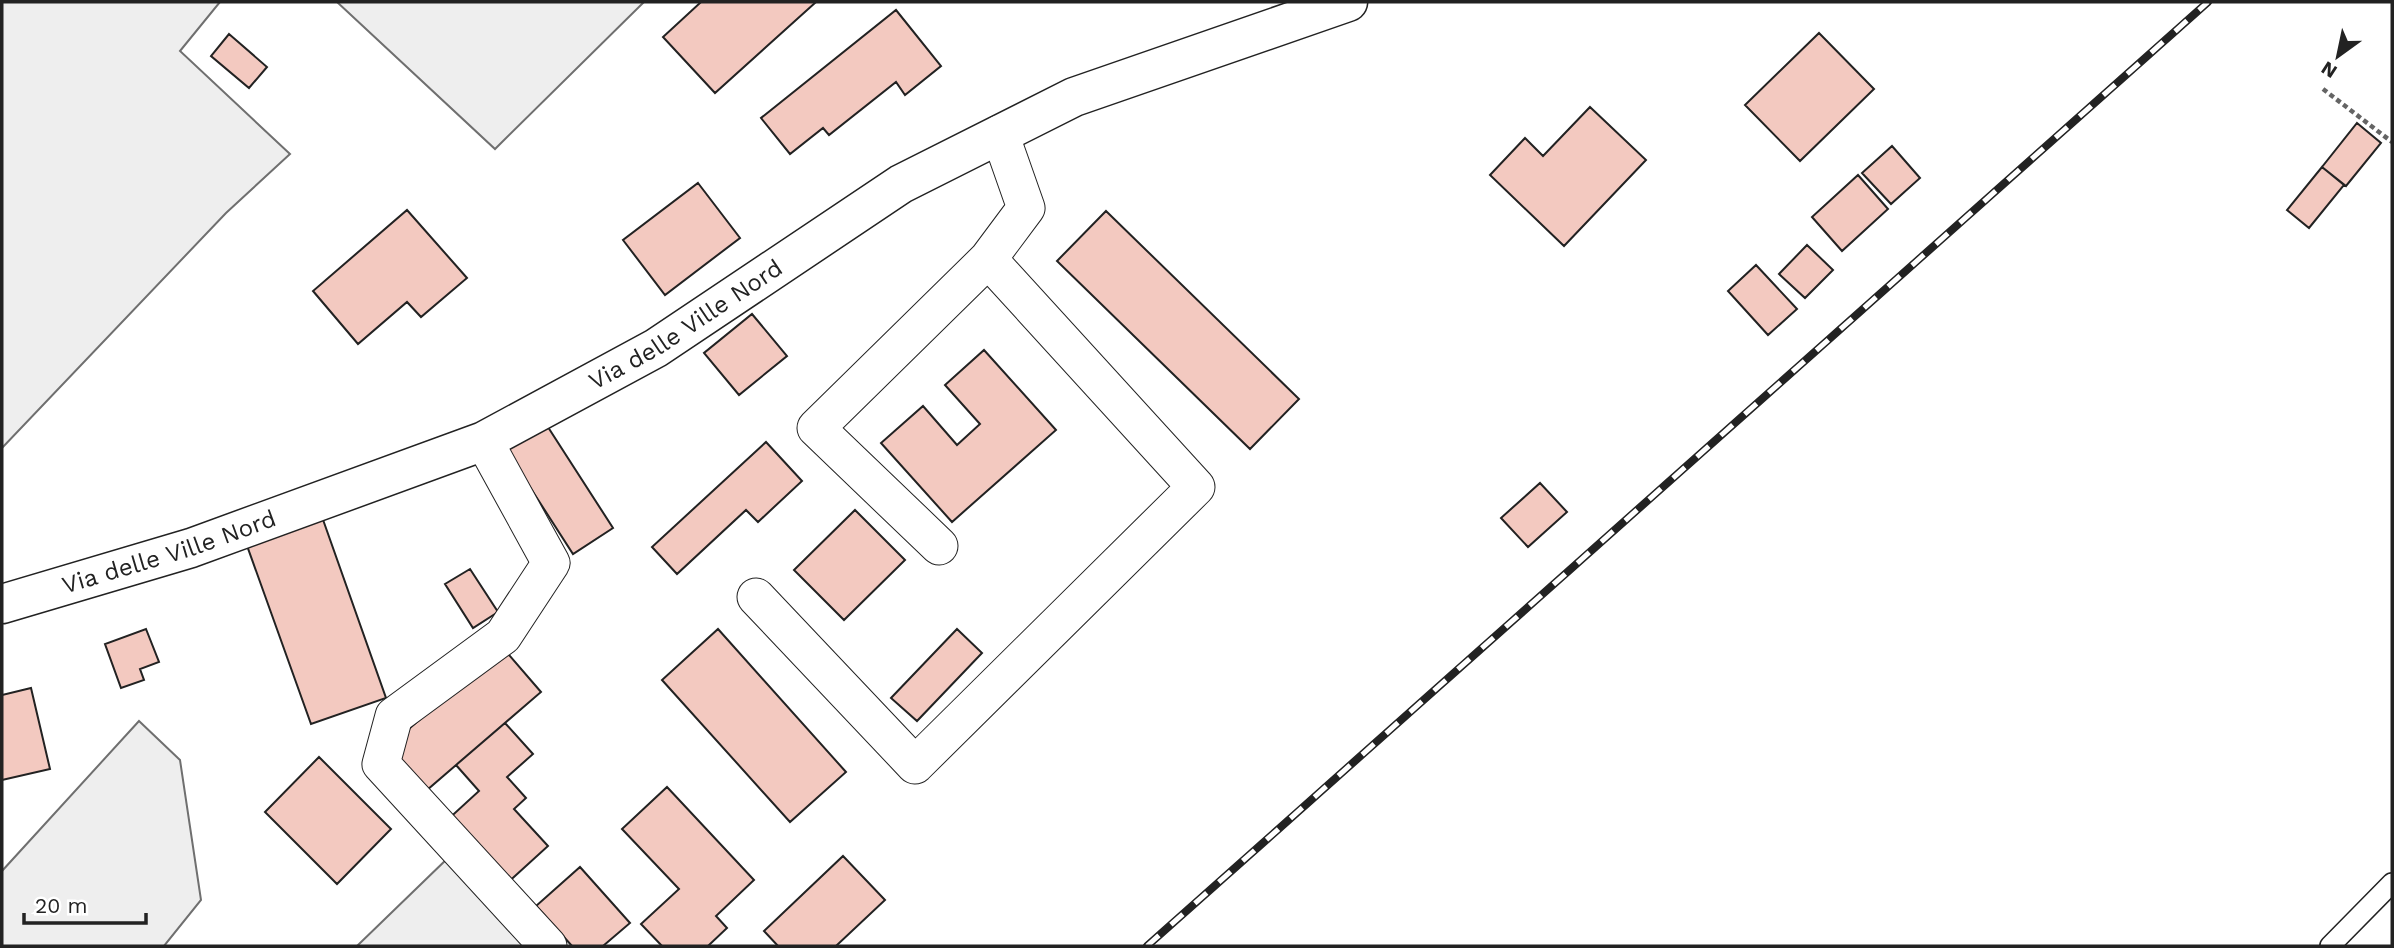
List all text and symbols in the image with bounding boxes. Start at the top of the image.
north arrow [2303,21,2373,91]
text: N [2317,56,2341,83]
street label: Via delle Ville Nord [584,253,788,396]
street label: Via delle Ville Nord [59,504,280,599]
scale bar [24,881,147,925]
text: 20 m [35,893,87,918]

